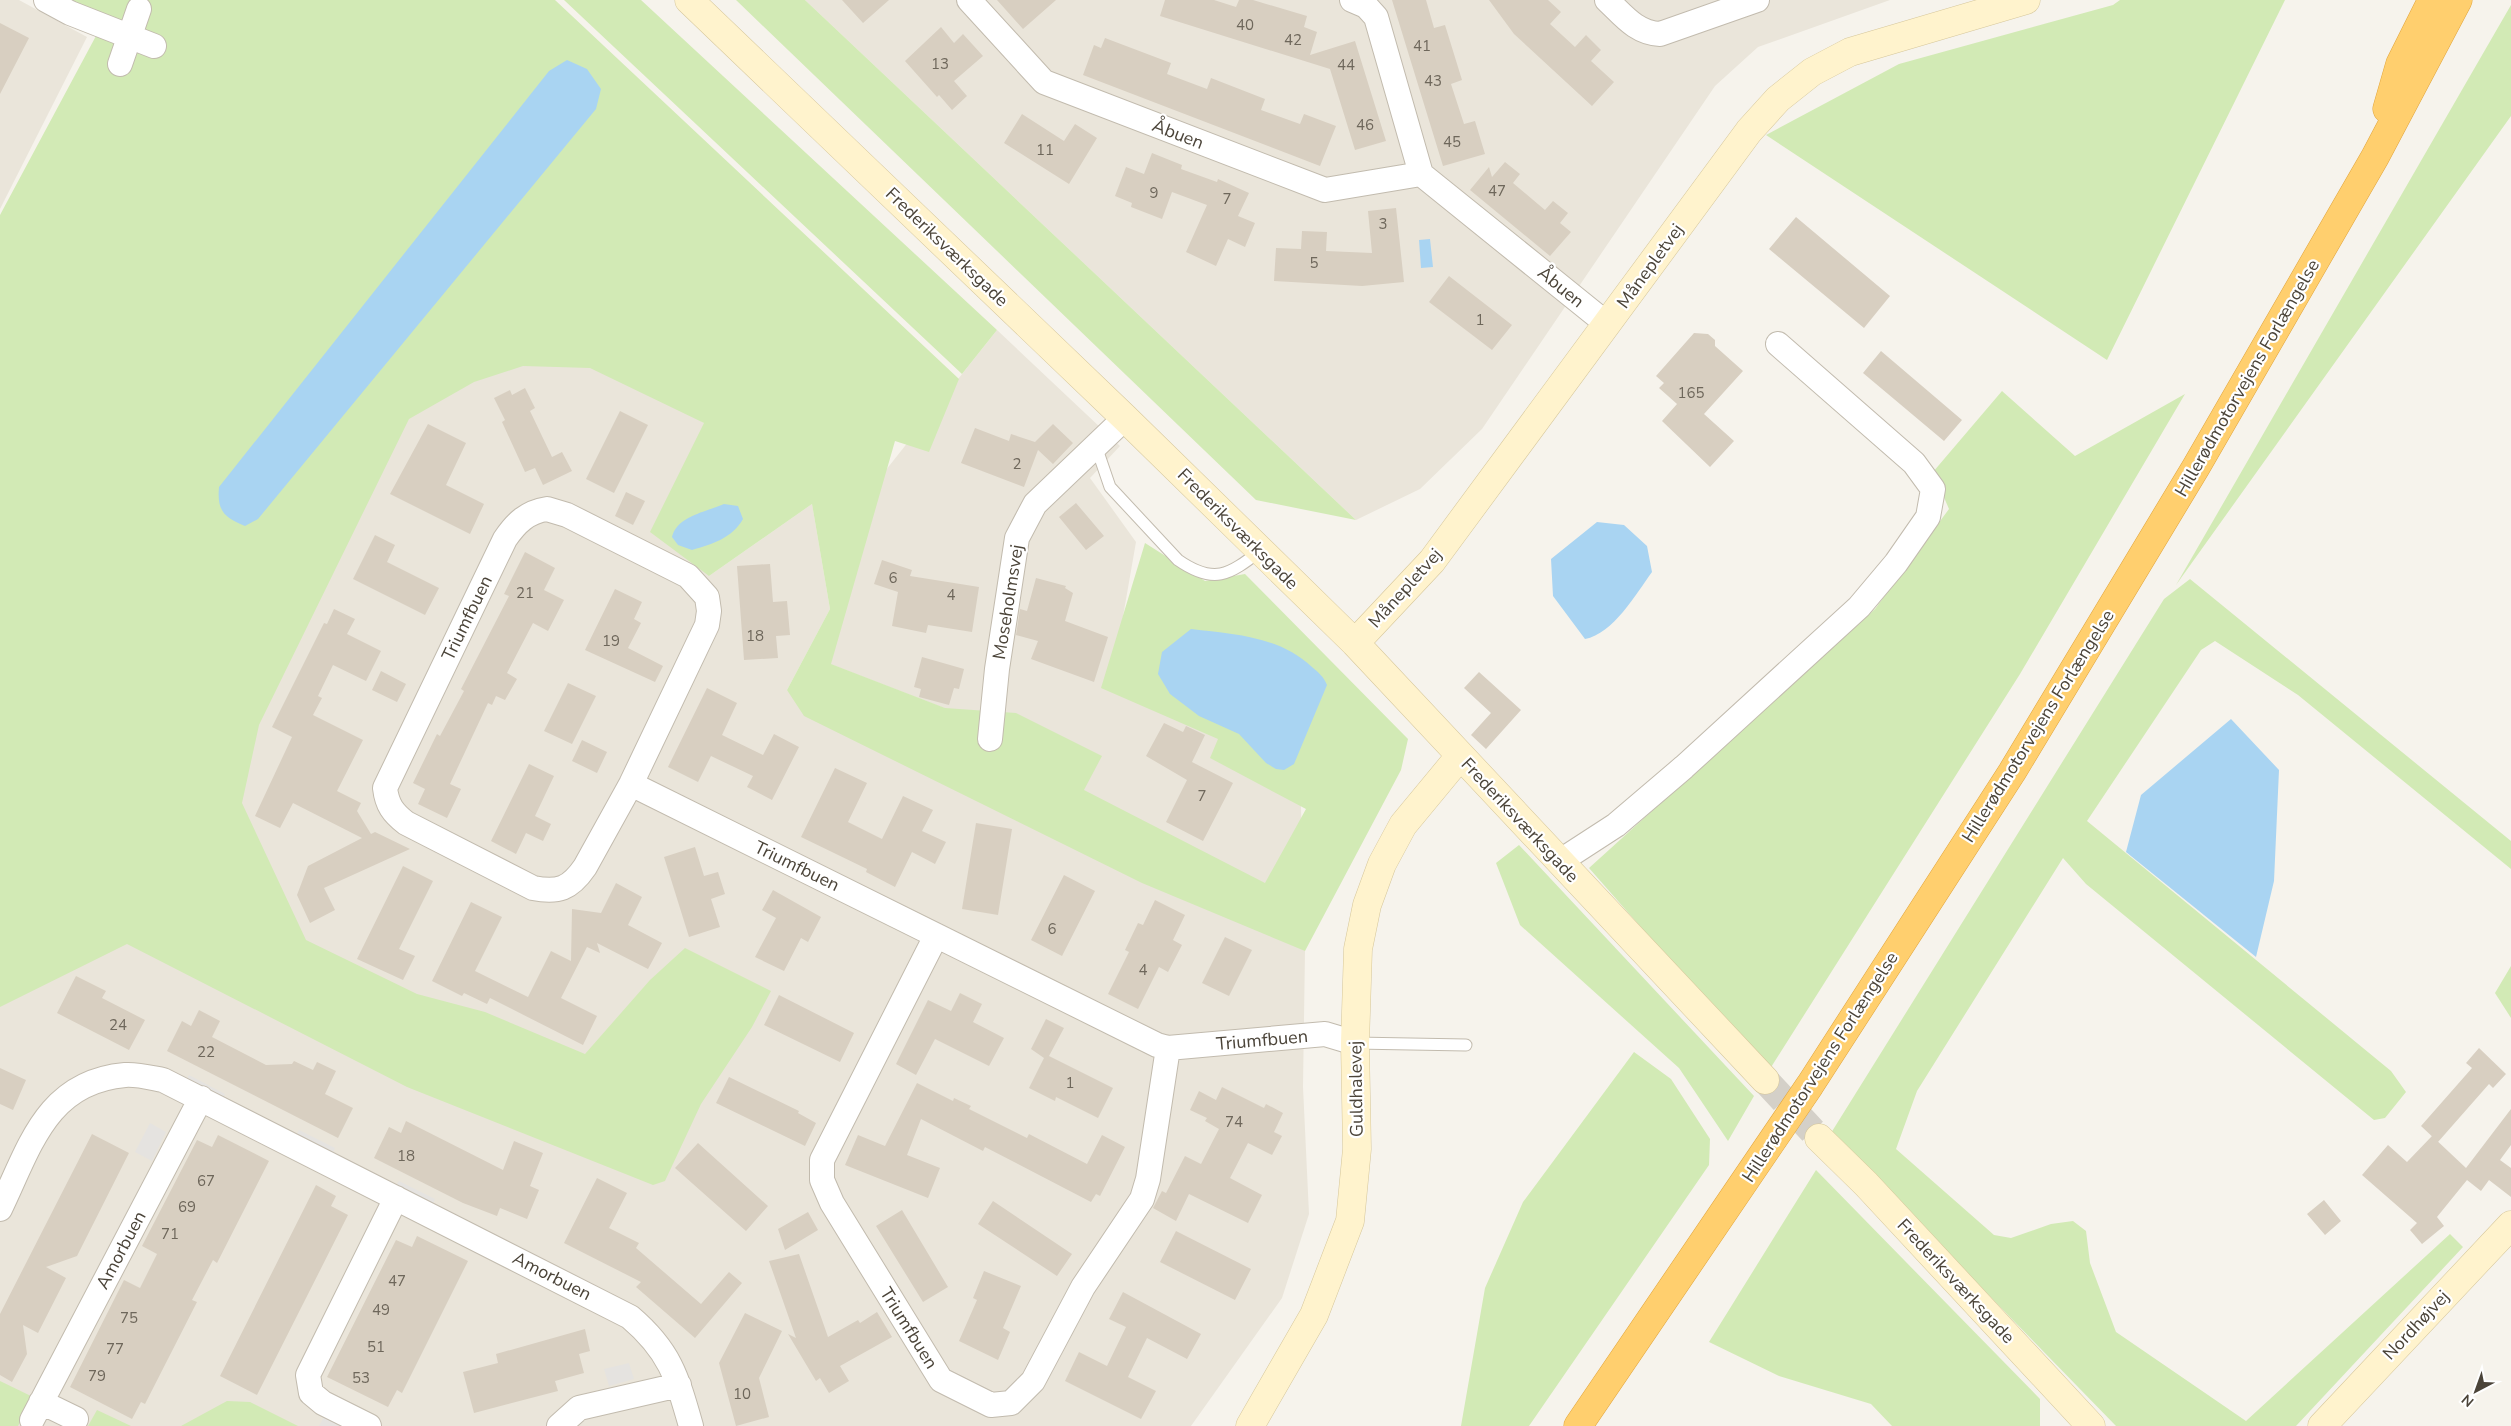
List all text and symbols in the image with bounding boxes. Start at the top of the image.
house number: 40 [1236,15,1254,35]
house number: 42 [1284,30,1302,50]
house number: 41 [1413,36,1431,56]
house number: 13 [931,54,949,74]
house number: 44 [1337,55,1355,75]
house number: 43 [1424,71,1442,91]
street label: Åbuen [1149,113,1207,155]
house number: 46 [1356,115,1374,135]
house number: 45 [1443,132,1461,152]
house number: 11 [1036,140,1054,160]
house number: 47 [1488,181,1506,201]
street label: Frederiksværksgade [880,182,1014,312]
house number: 9 [1149,183,1159,203]
house number: 7 [1222,189,1232,209]
house number: 3 [1378,214,1388,234]
street label: Månepletvej [1611,219,1689,313]
house number: 5 [1309,253,1319,273]
street label: Hillerødmotorvejens Forlængelse [2169,255,2325,501]
street label: Åbuen [1533,261,1589,313]
house number: 1 [1475,310,1485,330]
house number: 165 [1677,383,1705,403]
house number: 2 [1012,454,1022,474]
street label: Frederiksværksgade [1172,463,1304,595]
street label: Moseholmsvej [987,543,1029,661]
street label: Månepletvej [1363,543,1447,633]
house number: 6 [888,568,898,588]
street label: Triumfbuen [436,571,498,665]
house number: 21 [516,583,534,603]
house number: 4 [946,585,956,605]
street label: Hillerødmotorvejens Forlængelse [1956,605,2120,847]
house number: 18 [746,626,764,646]
house number: 19 [602,631,620,651]
street label: Frederiksværksgade [1456,752,1584,888]
house number: 7 [1197,786,1207,806]
street label: Triumfbuen [750,835,844,897]
house number: 6 [1047,919,1057,939]
street label: Hillerødmotorvejens Forlængelse [1736,947,1904,1187]
house number: 4 [1138,960,1148,980]
house number: 24 [109,1015,127,1035]
street label: Triumfbuen [1215,1024,1309,1056]
street label: Guldhalevej [1343,1041,1369,1137]
house number: 22 [197,1042,215,1062]
house number: 1 [1065,1073,1075,1093]
house number: 74 [1225,1112,1243,1132]
house number: 18 [397,1146,415,1166]
house number: 67 [197,1171,215,1191]
house number: 69 [178,1197,196,1217]
street label: Amorbuen [90,1207,152,1293]
street label: Frederiksværksgade [1892,1213,2020,1349]
house number: 71 [161,1224,179,1244]
street label: Amorbuen [509,1246,595,1306]
house number: 47 [388,1271,406,1291]
street label: Triumfbuen [874,1283,944,1373]
street label: Nordhøjvej [2377,1285,2455,1365]
house number: 49 [372,1300,390,1320]
house number: 75 [120,1308,138,1328]
house number: 51 [367,1337,385,1357]
house number: 77 [106,1339,124,1359]
house number: 79 [88,1366,106,1386]
north arrow [2451,1366,2501,1416]
house number: 53 [352,1368,370,1388]
house number: 10 [733,1384,751,1404]
text: N [2458,1390,2478,1411]

